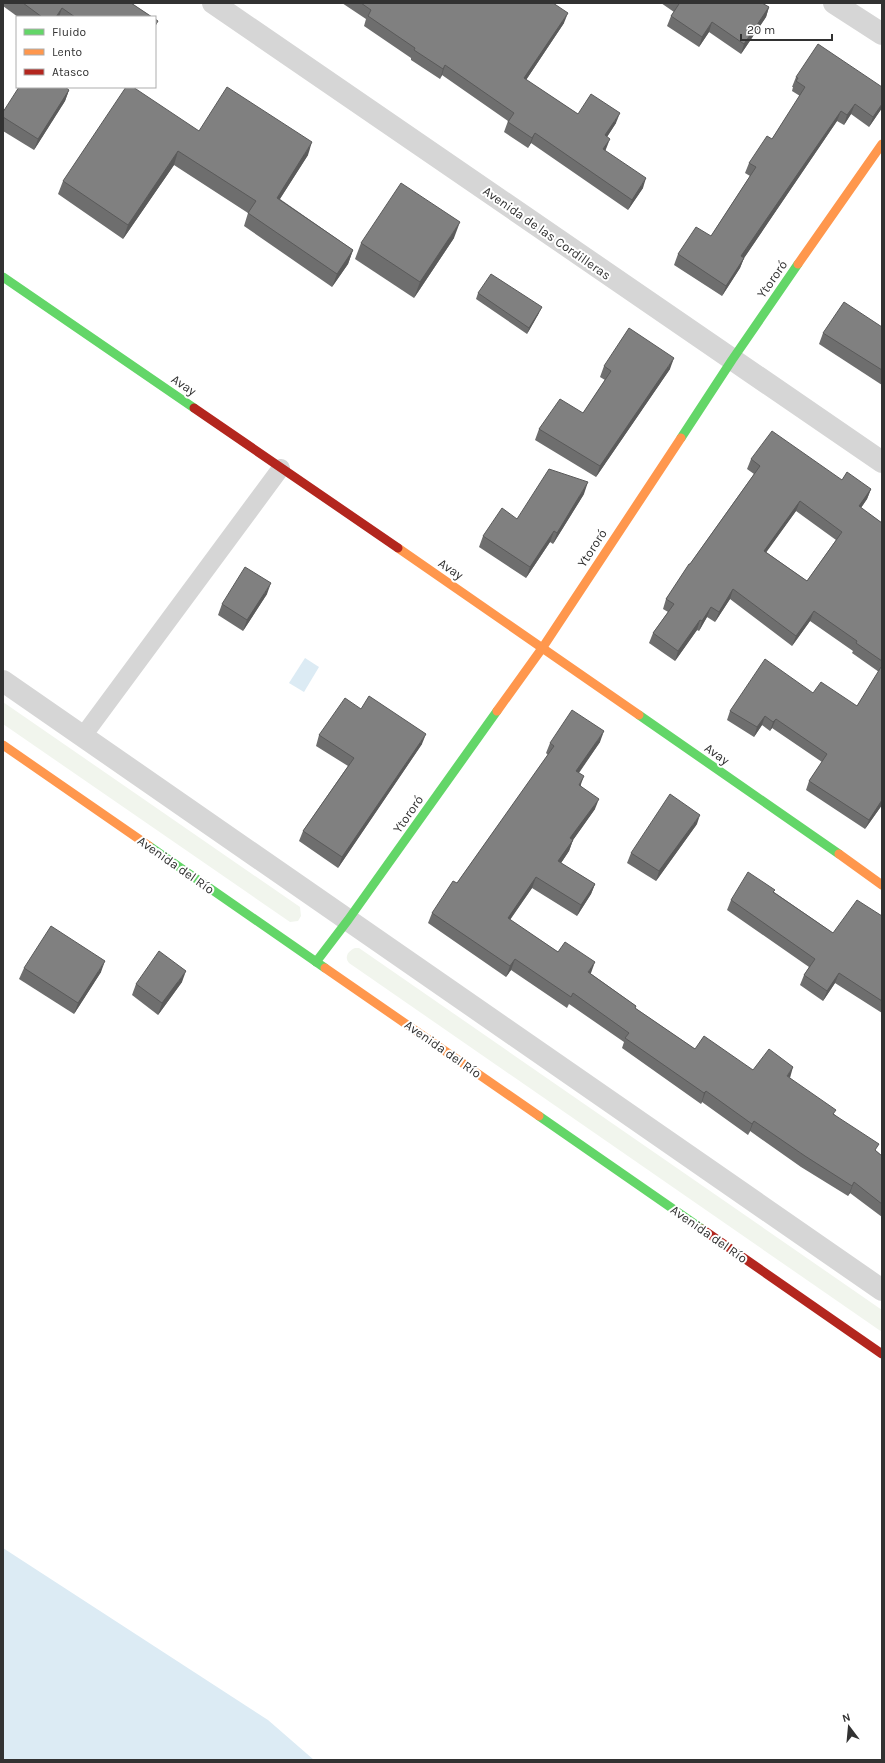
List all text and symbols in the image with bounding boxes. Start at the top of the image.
legend [16,16,156,88]
scale bar [741,16,832,42]
text: 20 m [747,23,775,37]
text: Fluido [52,25,86,39]
text: Lento [52,45,82,59]
text: Atasco [52,65,89,79]
street label: Avenida de las Cordilleras [480,183,614,283]
street label: Ytororó [754,257,790,301]
street label: Avay [169,371,199,399]
street label: Ytororó [574,526,610,570]
street label: Avay [436,555,466,583]
street label: Avay [702,740,732,768]
street label: Ytororó [390,792,426,836]
street label: Avenida del Río [135,833,217,897]
street label: Avenida del Río [402,1017,484,1081]
street label: Avenida del Río [668,1202,750,1266]
north arrow [829,1707,869,1747]
text: N [841,1711,852,1725]

